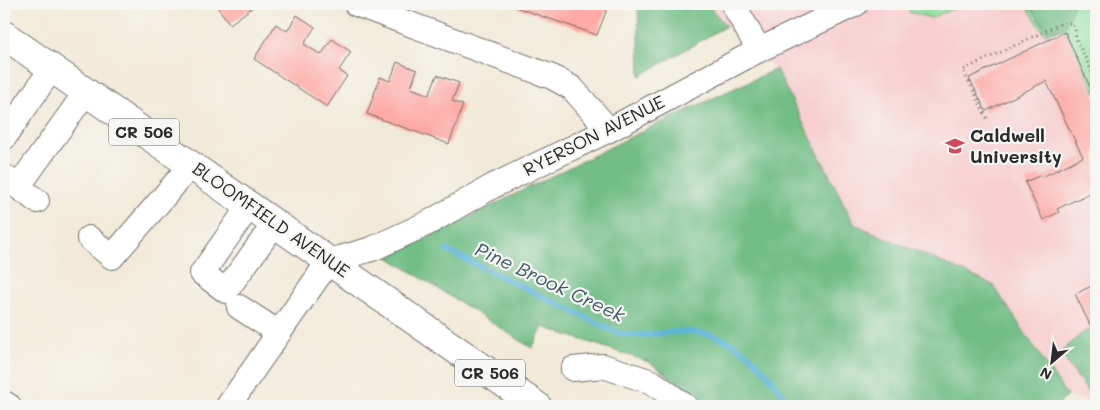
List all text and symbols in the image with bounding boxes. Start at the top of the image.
street label: RYERSON AVENUE [519,89,668,181]
road number: CR 506 [109,118,179,146]
place label: Caldwell University [970,123,1062,168]
school or university icon: Caldwell University [944,135,966,157]
street label: BLOOMFIELD AVENUE [188,156,355,283]
water label: Pine Brook Creek [471,236,630,328]
north arrow [1028,338,1078,388]
road number: CR 506 [455,359,525,386]
text: N [1037,363,1055,385]

